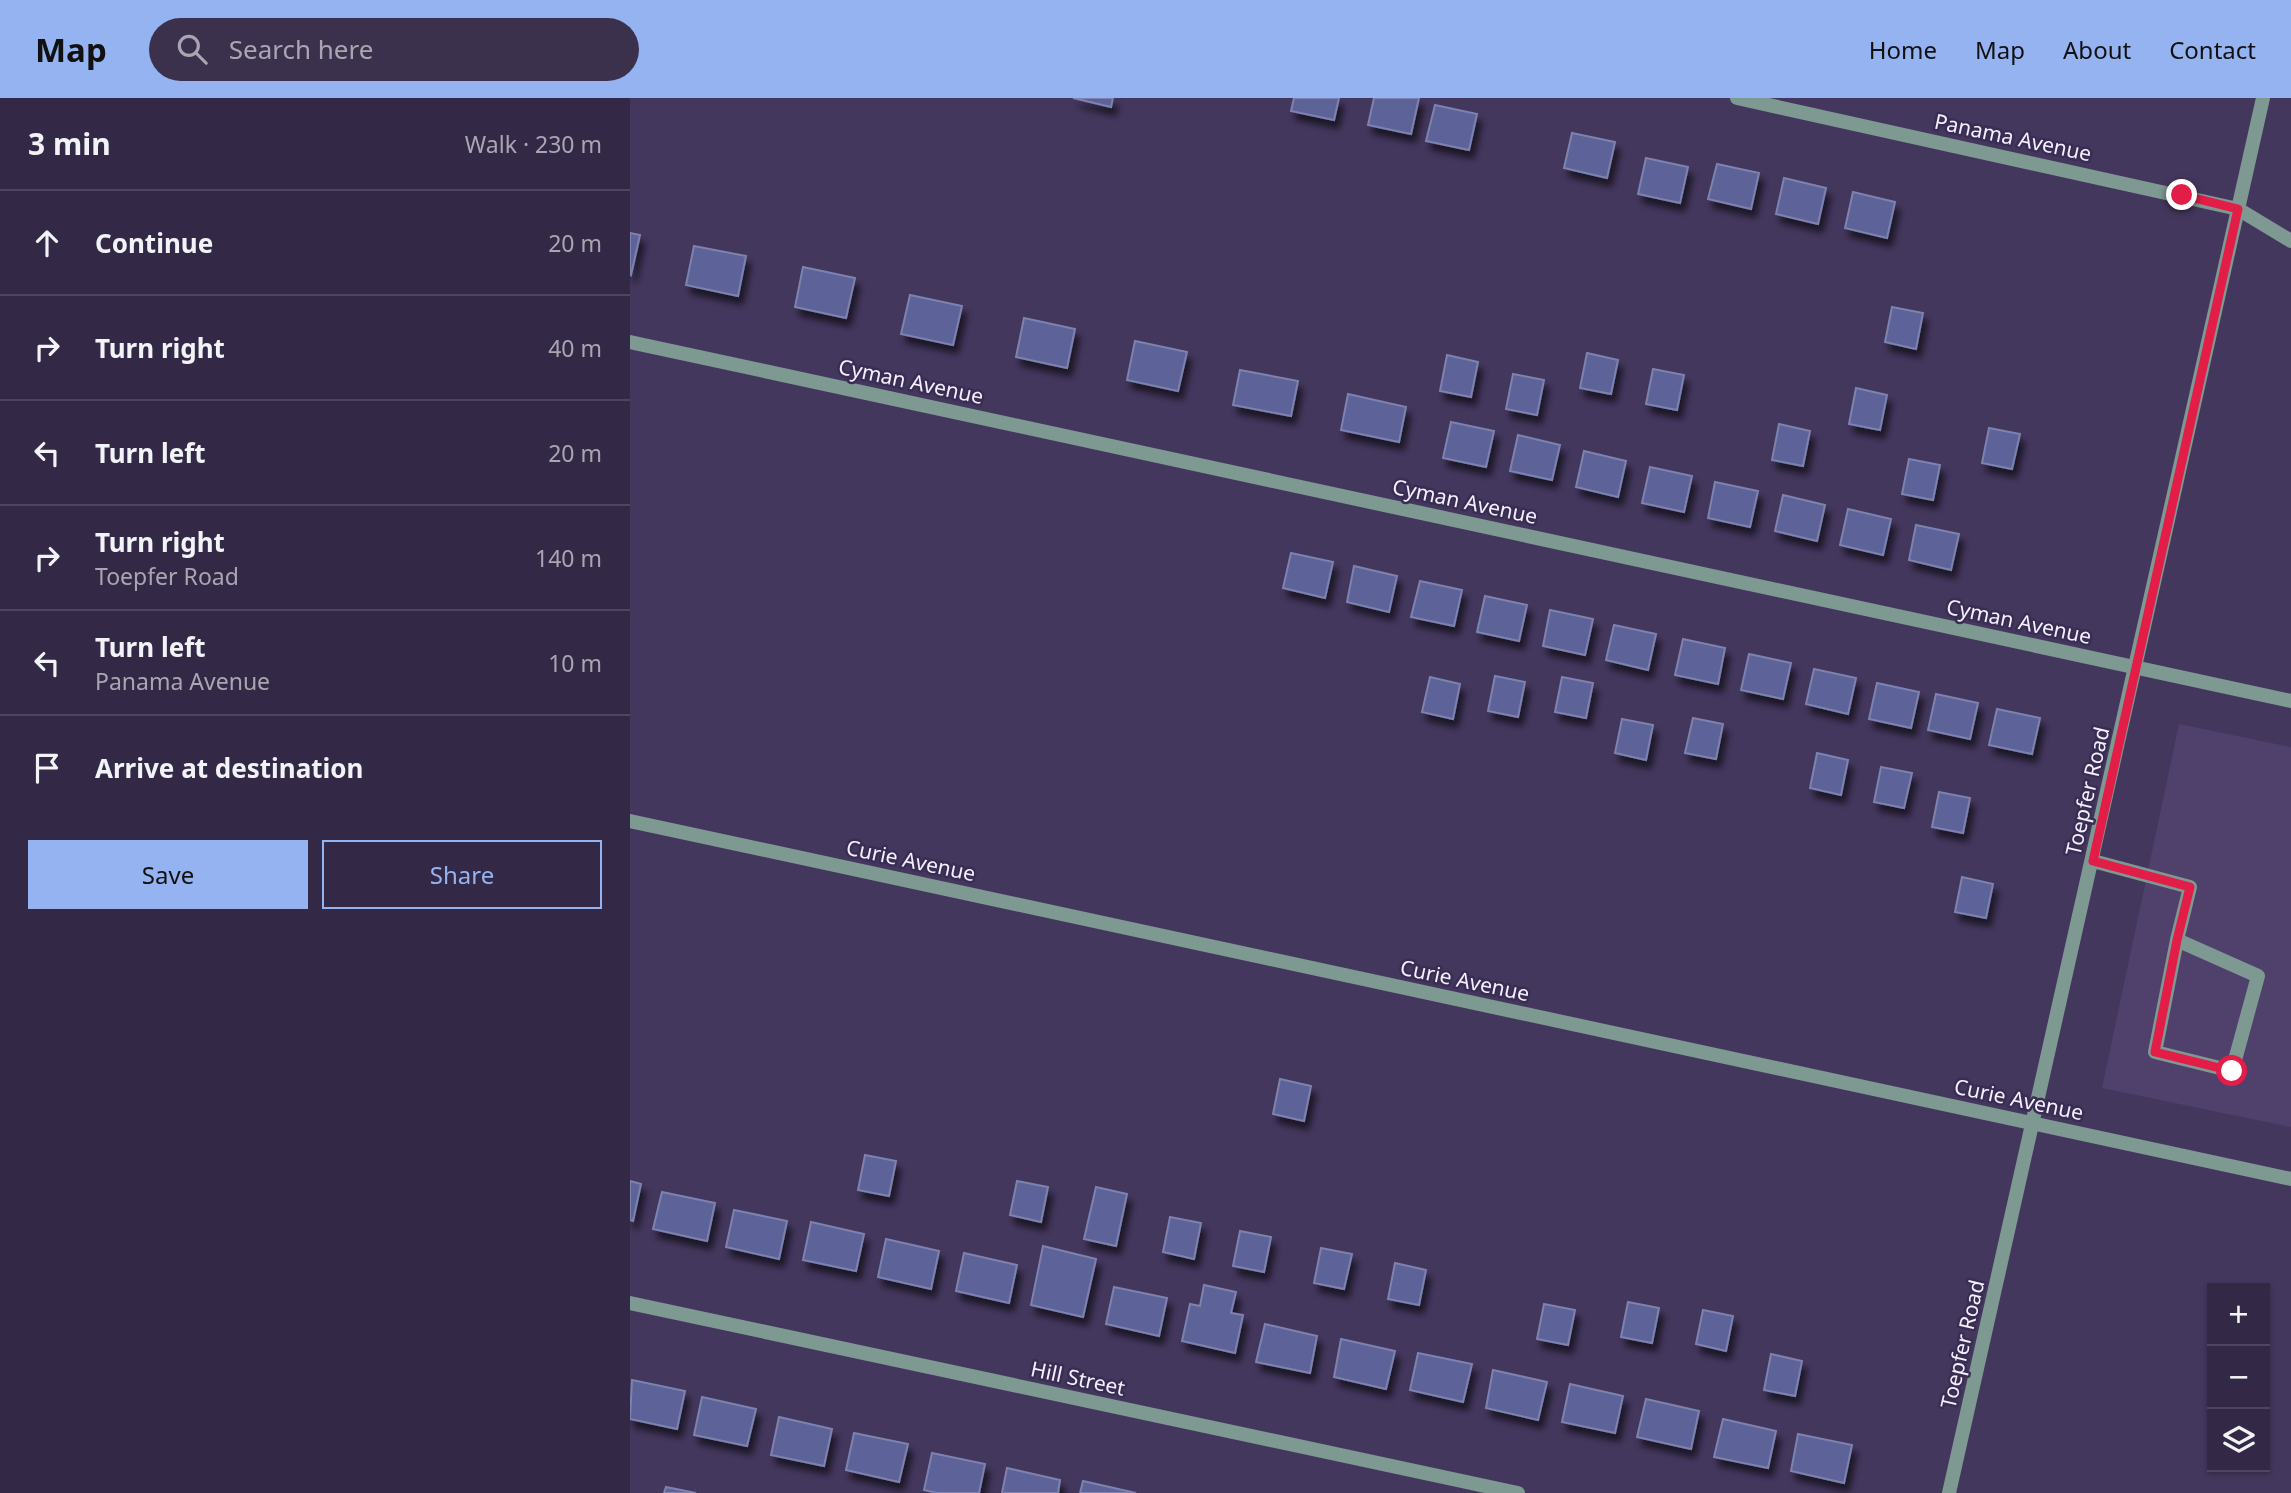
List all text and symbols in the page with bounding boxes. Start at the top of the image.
search box [149,18,639,81]
text: Map [35,27,107,72]
icon: search [173,30,211,68]
text: Search here [229,31,373,67]
text: Home [1869,33,1937,66]
text: Map [1975,33,2025,66]
text: About [2063,33,2131,66]
text: Contact [2169,33,2256,66]
street label: Panama Avenue [1932,107,2094,167]
text: 3 min [28,123,111,164]
text: Walk · 230 m [465,128,602,160]
route end [2166,179,2197,210]
icon: ahead [28,224,66,262]
text: Continue [95,225,213,261]
text: 20 m [548,227,602,259]
icon: right [28,329,66,367]
text: Turn right [95,330,225,366]
text: 40 m [548,332,602,364]
street label: Cyman Avenue [836,352,986,410]
icon: left [28,434,66,472]
text: Turn left [95,435,206,471]
text: 20 m [548,437,602,469]
street label: Cyman Avenue [1390,472,1540,530]
text: Turn right [95,524,225,560]
icon: right [28,539,66,577]
text: 140 m [535,542,602,574]
text: Toepfer Road [95,560,239,592]
street label: Cyman Avenue [1944,592,2094,650]
text: Turn left [95,629,206,665]
icon: left [28,644,66,682]
text: 10 m [548,647,602,679]
text: Panama Avenue [95,665,270,697]
street label: Toepfer Road [2059,724,2115,858]
icon: arrive [28,749,66,787]
text: Arrive at destination [95,750,364,786]
street label: Curie Avenue [844,833,978,887]
button: Save [28,840,308,909]
button: Share [322,840,602,909]
street label: Curie Avenue [1398,953,1532,1007]
route start [2216,1055,2247,1086]
street label: Curie Avenue [1952,1072,2086,1126]
street label: Toepfer Road [1934,1277,1990,1411]
map controls [2207,1283,2270,1472]
button: + [2207,1283,2270,1346]
button: − [2207,1346,2270,1409]
street label: Hill Street [1028,1354,1128,1402]
button: layers [2207,1409,2270,1472]

